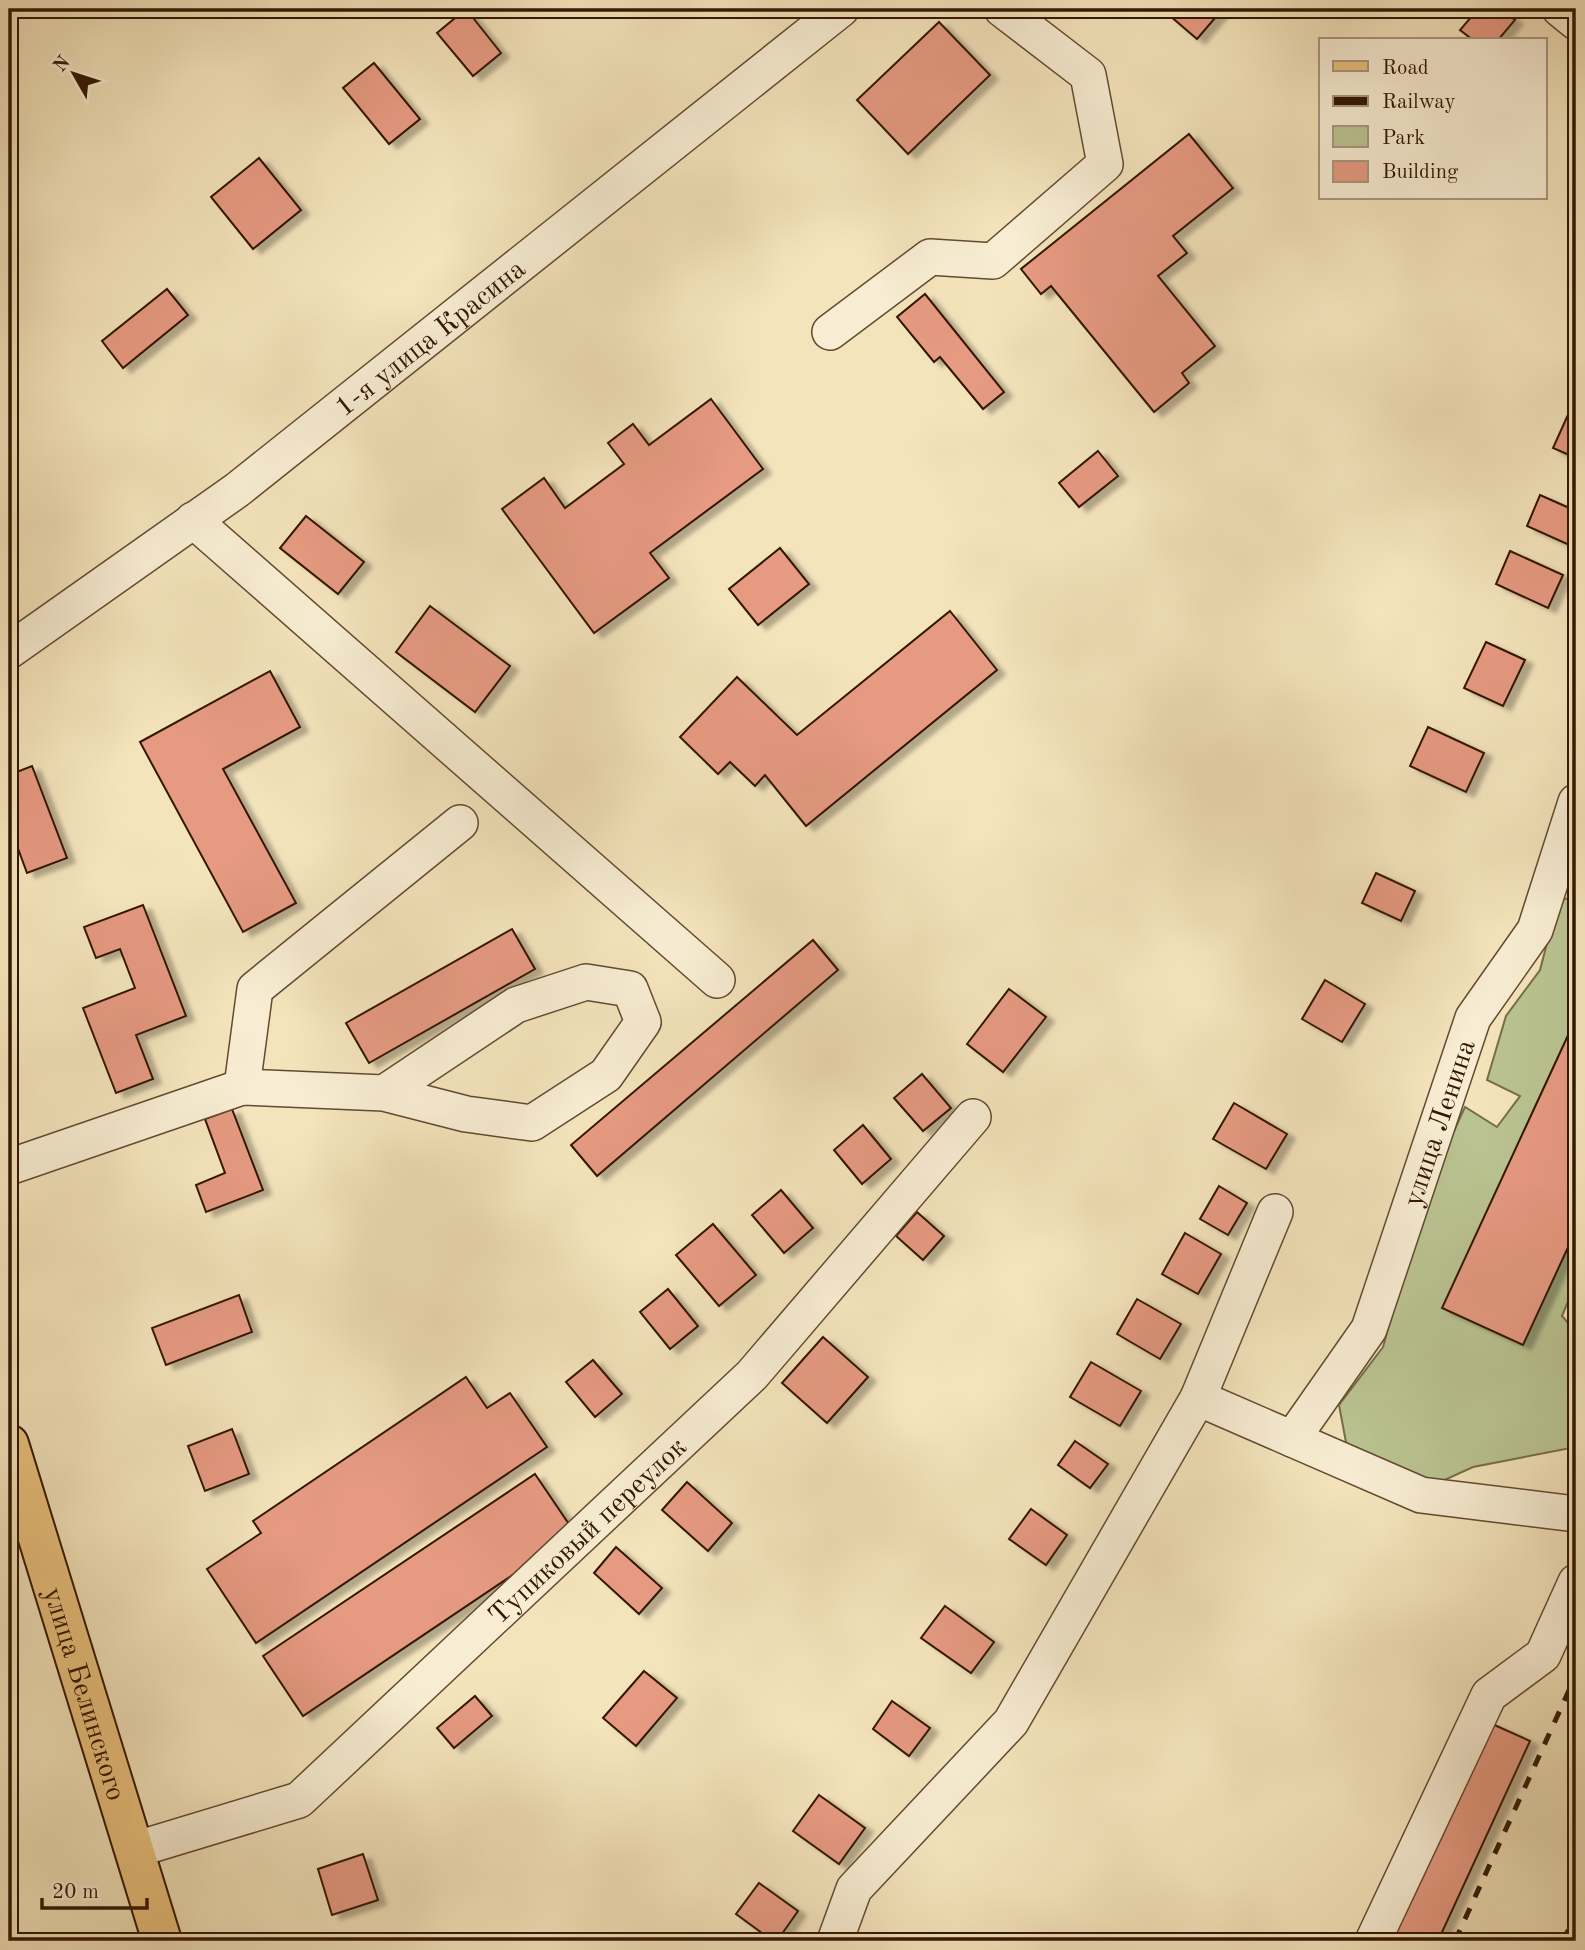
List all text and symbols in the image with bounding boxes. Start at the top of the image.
north arrow [38,38,108,108]
legend [1319,38,1546,200]
text: N [51,53,75,76]
text: Road [1382,58,1429,79]
text: Railway [1382,92,1456,113]
text: Park [1382,128,1425,149]
text: Building [1382,162,1459,183]
street label: 1-я улица Красина [331,255,532,423]
street label: улица Ленина [1400,1036,1482,1210]
street label: Тупиковый переулок [485,1433,693,1631]
street label: улица Белинского [37,1584,129,1804]
scale bar [42,1866,147,1910]
text: 20 m [52,1882,99,1903]

